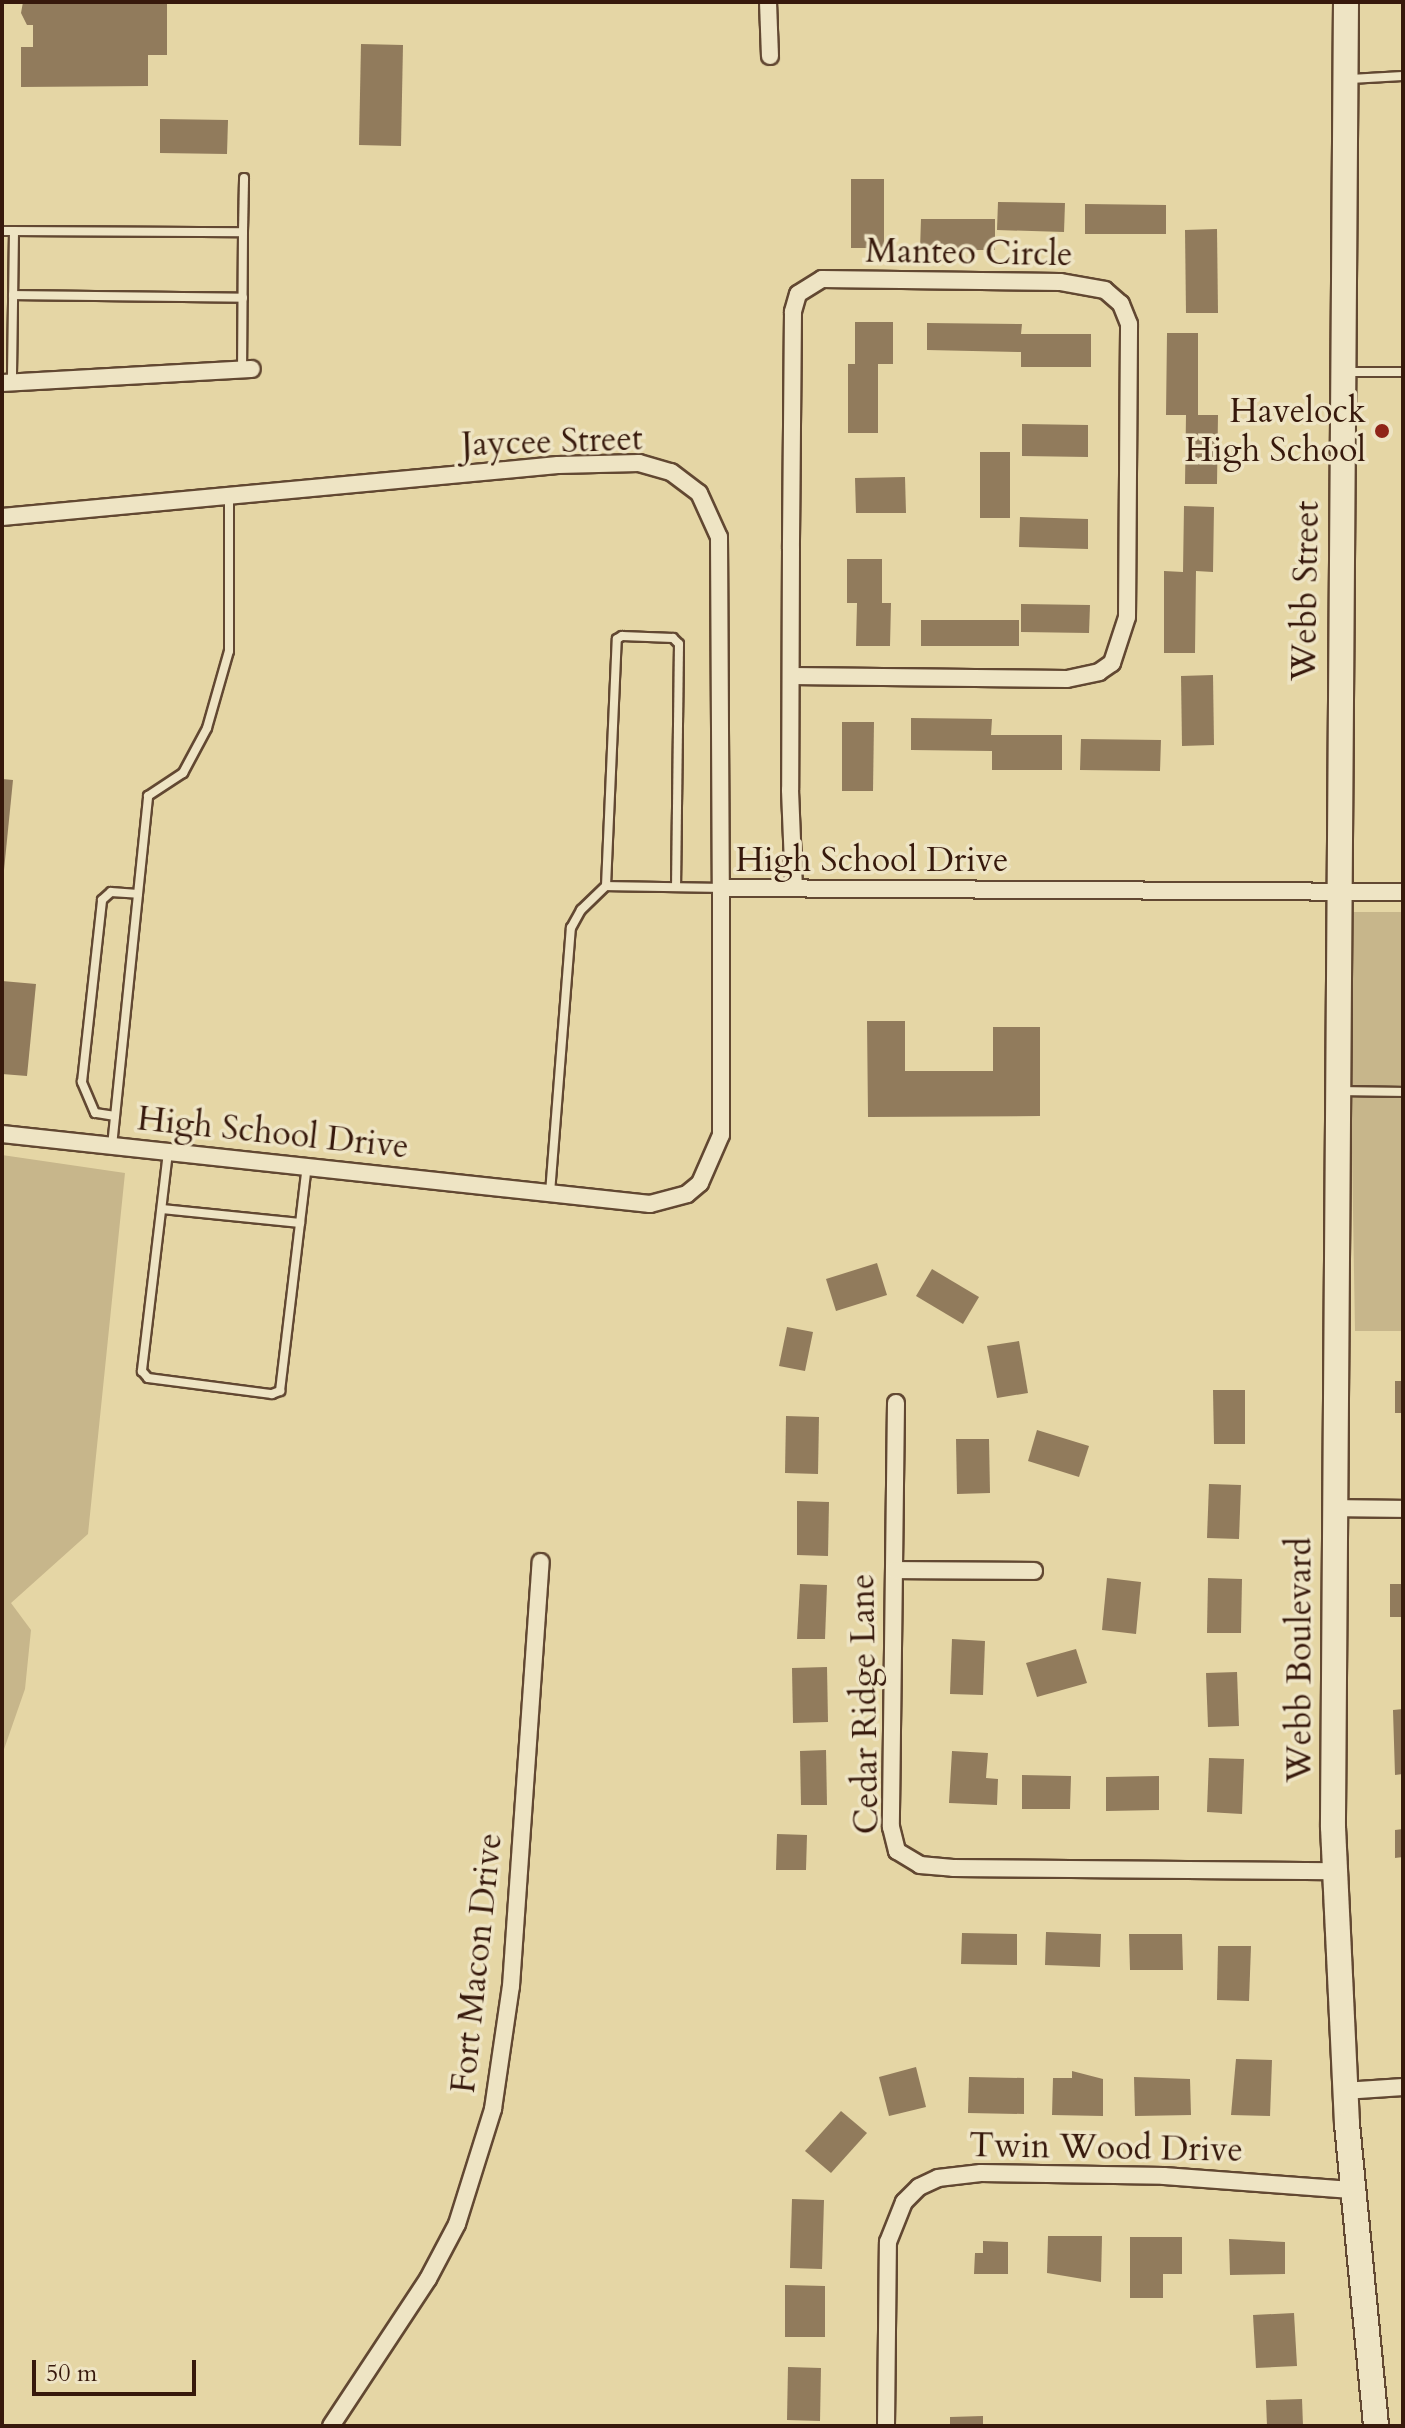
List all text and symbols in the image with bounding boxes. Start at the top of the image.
street label: Manteo Circle [865,231,1073,275]
place label: Havelock High School [1185,391,1366,470]
street label: Jaycee Street [461,418,643,466]
marker: Havelock High School [1373,422,1391,440]
street label: Webb Street [1284,500,1328,682]
street label: High School Drive [736,841,1008,881]
street label: High School Drive [135,1098,411,1168]
street label: Webb Boulevard [1280,1537,1320,1783]
street label: Cedar Ridge Lane [842,1573,888,1835]
street label: Fort Macon Drive [443,1831,511,2095]
street label: Twin Wood Drive [969,2125,1243,2171]
scale bar [36,2344,200,2394]
text: 50 m [46,2357,97,2390]

